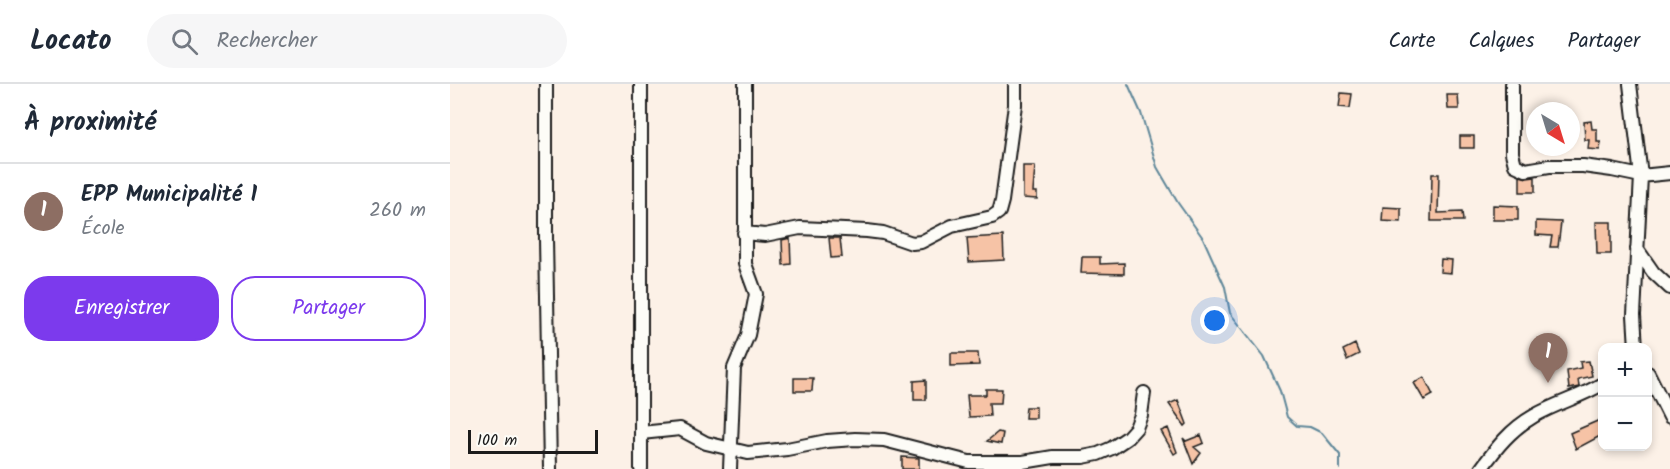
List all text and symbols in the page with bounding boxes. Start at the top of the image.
search box [147,14,567,68]
text: Locato [30,19,111,64]
text: Rechercher [216,24,317,59]
icon: search [168,25,201,58]
text: Carte [1388,25,1435,58]
text: Calques [1468,25,1534,58]
text: Partager [1567,25,1640,58]
text: À proximité [24,102,156,144]
north arrow [1526,102,1580,156]
text: EPP Municipalité 1 [81,178,257,213]
text: 1 [40,195,47,227]
text: 260 m [369,195,426,227]
text: École [81,213,125,245]
button: Enregistrer [24,276,219,341]
button: Partager [231,276,426,341]
your location [1200,306,1229,335]
pin: 1 [1528,334,1568,383]
map controls [1598,343,1652,451]
button: + [1598,343,1652,397]
button: − [1598,397,1652,451]
scale bar [468,427,598,454]
text: 100 m [477,428,517,453]

